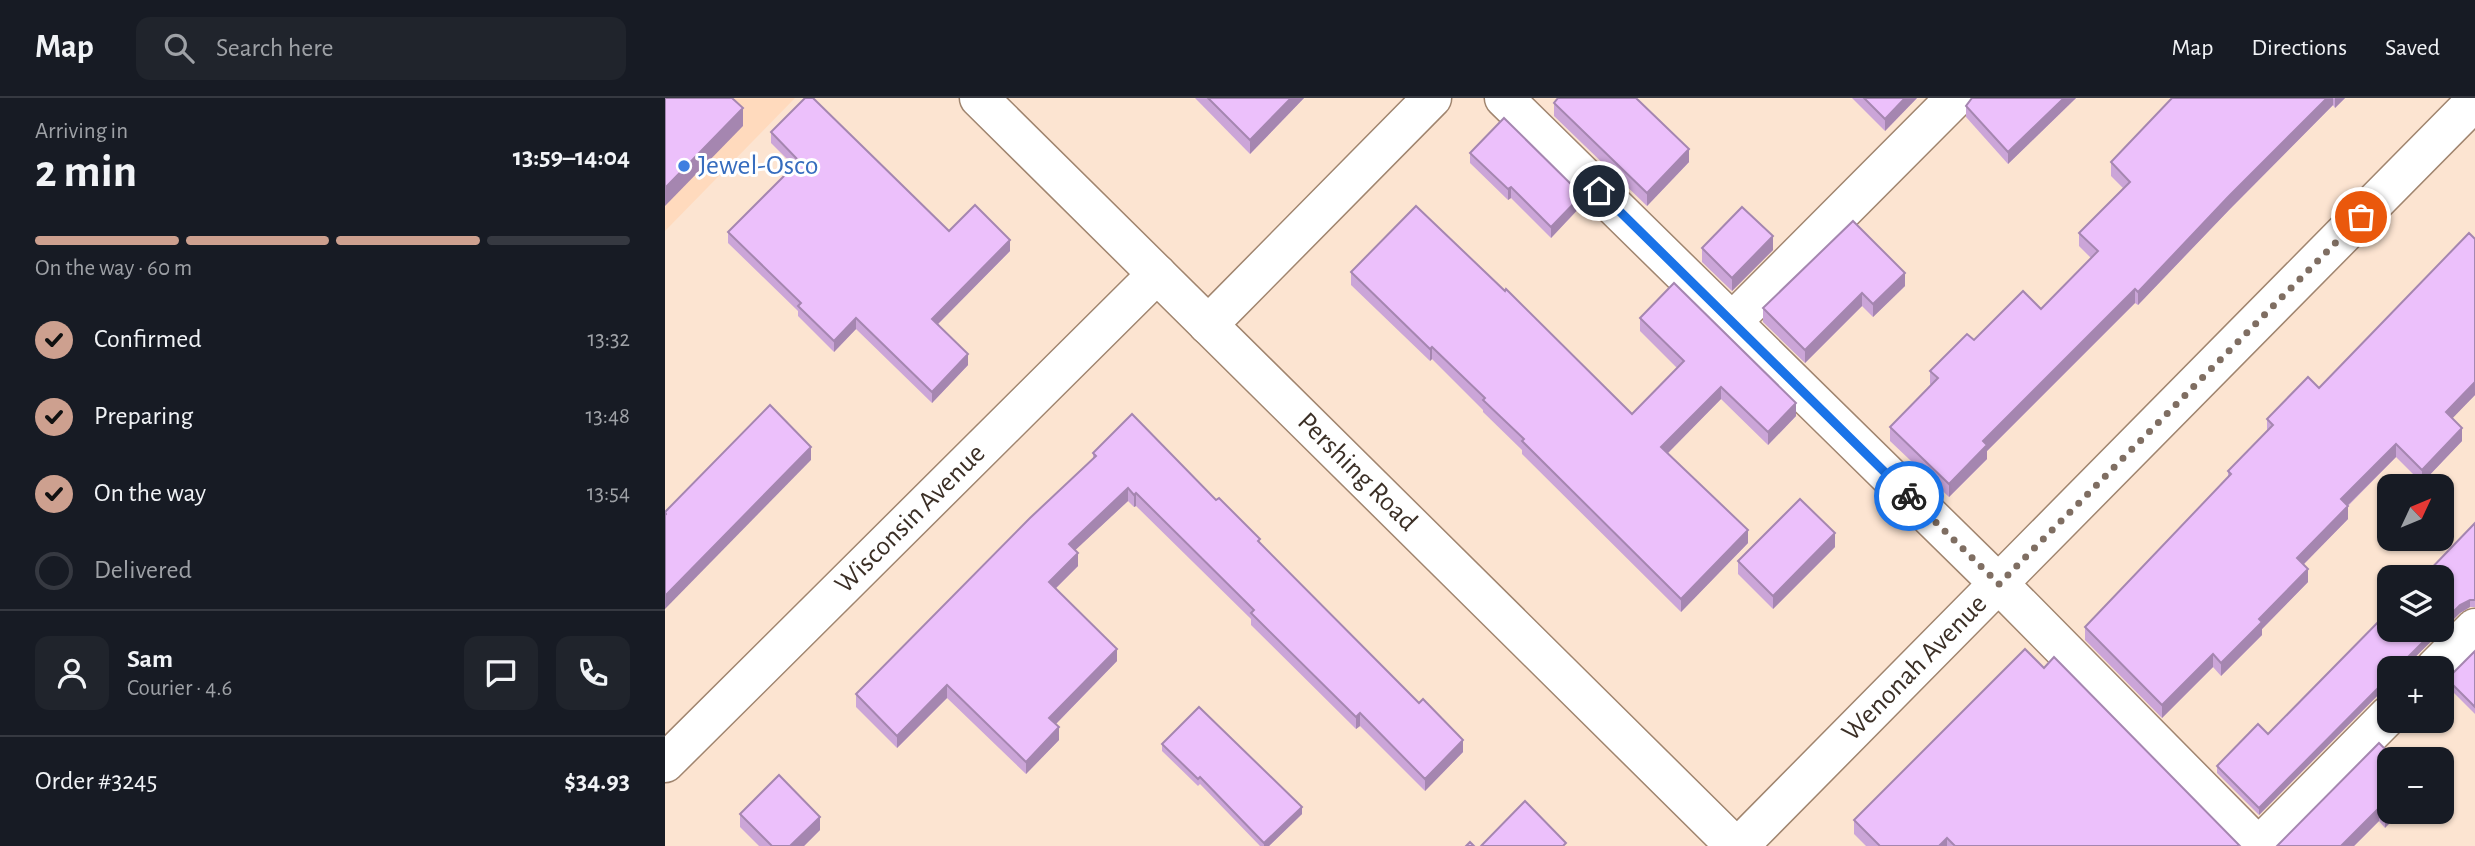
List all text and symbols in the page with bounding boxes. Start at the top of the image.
search box [136,17,626,80]
icon: search [160,29,198,67]
text: Map [35,31,94,64]
text: Search here [216,35,334,61]
text: Map [2171,36,2213,60]
text: Directions [2251,36,2347,60]
text: Saved [2385,36,2440,60]
text: Arriving in [35,120,128,143]
text: 13:59–14:04 [513,144,630,170]
text: 2 min [35,149,137,195]
place label: Jewel-Osco [698,152,819,180]
marker: Jewel-Osco [676,158,692,174]
pin [1569,161,1629,221]
icon: home [1580,172,1618,210]
pin [2331,187,2391,247]
icon: bag [2342,198,2380,236]
text: On the way · 60 m [35,257,192,280]
icon: check [35,321,73,359]
text: Confirmed [94,326,202,352]
text: 13:32 [587,328,630,351]
icon: check [35,398,73,436]
text: Preparing [94,403,193,429]
text: 13:48 [585,405,630,428]
street label: Pershing Road [1292,408,1422,537]
street label: Wisconsin Avenue [830,439,991,599]
courier [1874,461,1944,531]
north arrow [2377,474,2453,551]
map controls [2377,474,2454,824]
icon: check [35,475,73,513]
icon: bike [1890,477,1928,515]
text: On the way [94,480,206,506]
text: 13:54 [587,482,630,505]
text: Delivered [94,557,192,583]
button: layers [2377,565,2454,642]
street label: Wenonah Avenue [1837,590,1992,747]
button: person [35,636,109,710]
button: chat [464,636,538,710]
button: phone [556,636,630,710]
text: Sam [127,646,173,672]
button: + [2377,656,2454,733]
text: Courier · 4.6 [127,677,232,700]
button: − [2377,747,2454,824]
text: Order #3245 [35,768,157,794]
text: $34.93 [564,768,630,794]

